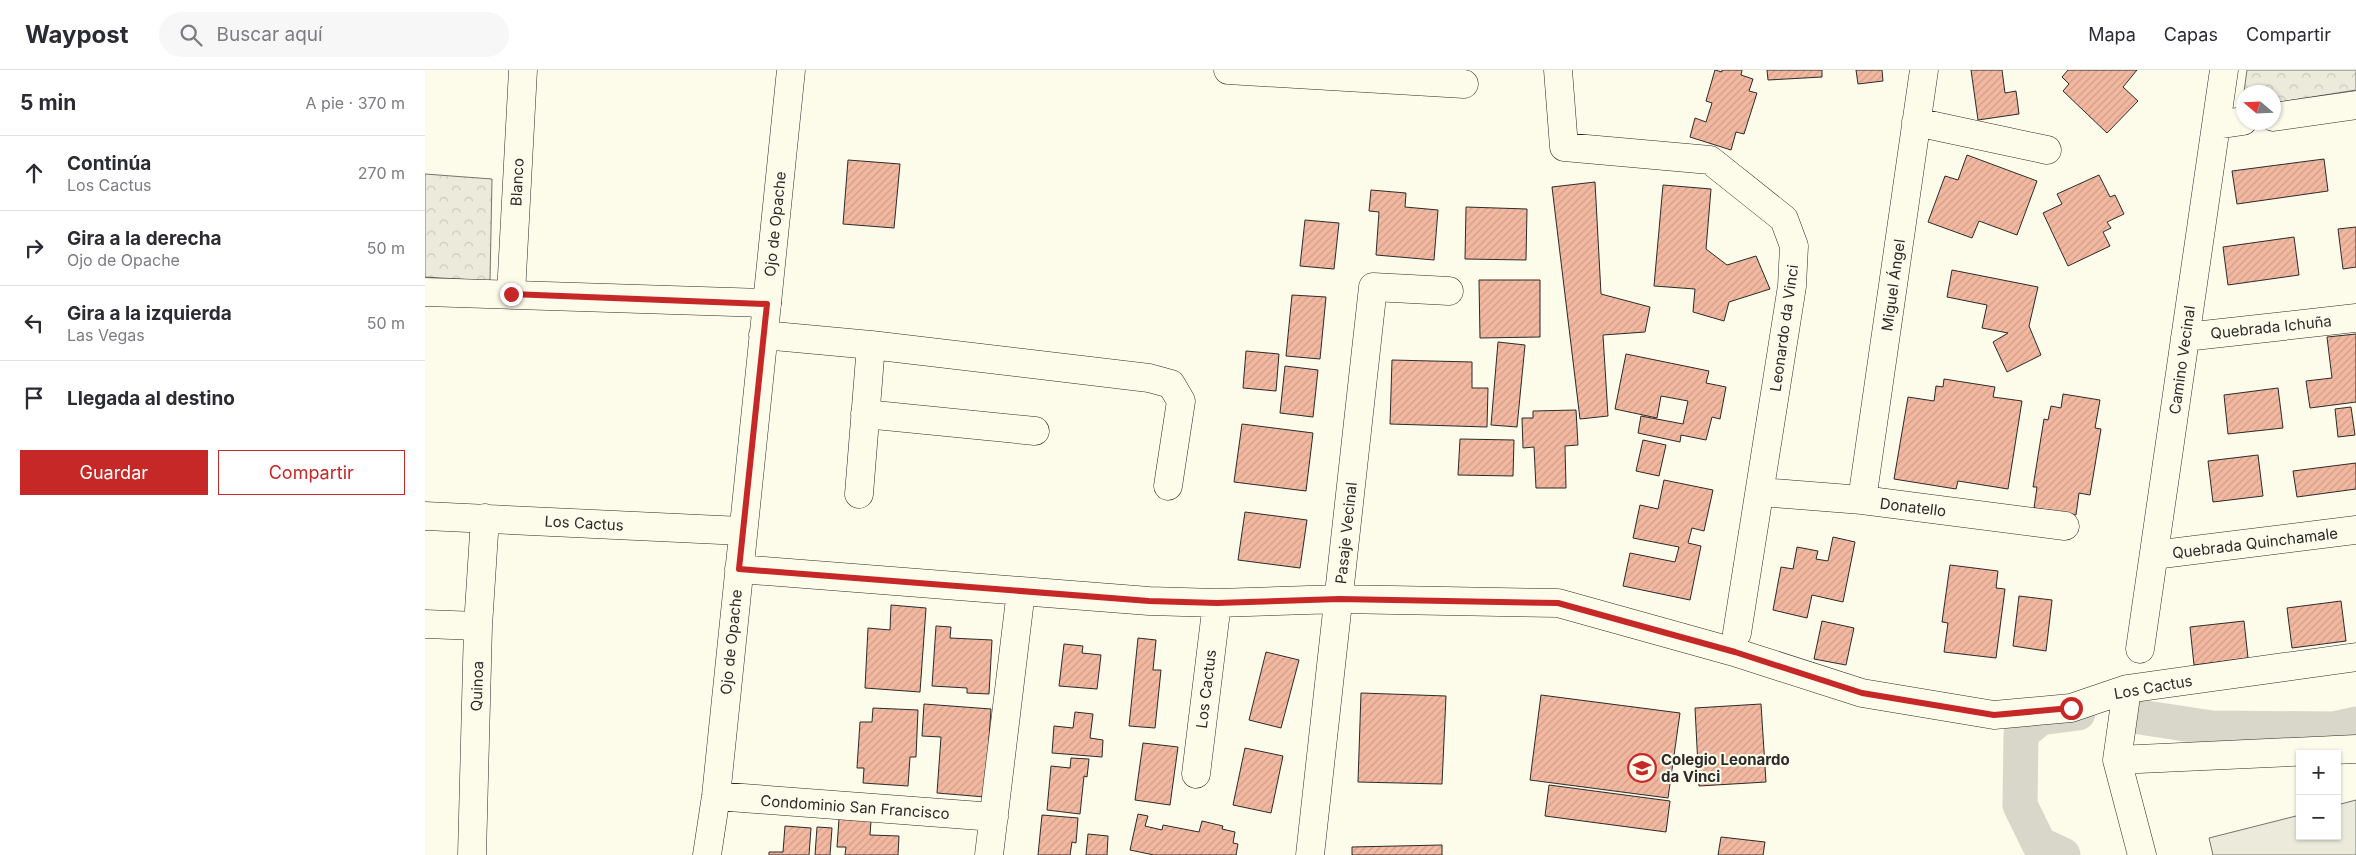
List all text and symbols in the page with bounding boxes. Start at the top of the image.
search box [159,12,509,57]
text: Waypost [25,20,129,49]
icon: search [177,21,205,49]
text: Buscar aquí [217,23,323,46]
text: Mapa [2088,24,2136,45]
text: Capas [2164,24,2218,45]
text: Compartir [2246,24,2331,45]
north arrow [2236,85,2281,130]
text: 5 min [20,90,76,115]
text: A pie · 370 m [306,93,405,113]
text: Continúa [67,152,151,175]
street label: Blanco [506,157,528,207]
icon: ahead [20,159,48,187]
text: 270 m [358,163,405,183]
street label: Ojo de Opache [760,170,790,278]
text: Los Cactus [67,175,152,195]
text: Gira a la derecha [67,227,222,250]
icon: right [20,234,48,262]
text: 50 m [367,238,405,258]
street label: Miguel Ángel [1877,238,1909,332]
text: Ojo de Opache [67,250,180,270]
street label: Leonardo da Vinci [1766,263,1802,393]
route end [500,283,523,306]
text: Gira a la izquierda [67,302,232,325]
street label: Camino Vecinal [2165,304,2199,416]
icon: left [20,309,48,337]
street label: Quebrada Ichuña [2209,311,2333,343]
text: 50 m [367,313,405,333]
text: Las Vegas [67,325,145,345]
icon: arrive [20,384,48,412]
text: Llegada al destino [67,387,235,410]
button: Guardar [20,450,208,495]
button: Compartir [218,450,405,495]
street label: Pasaje Vecinal [1331,481,1361,585]
street label: Donatello [1879,493,1947,521]
street label: Los Cactus [544,511,624,535]
street label: Quebrada Quinchamale [2171,523,2339,563]
street label: Ojo de Opache [716,588,746,696]
street label: Los Cactus [1192,648,1220,729]
street label: Quinoa [467,660,487,712]
street label: Los Cactus [2112,671,2194,703]
route start [2060,697,2083,720]
place label: Colegio Leonardo da Vinci [1661,750,1790,786]
map controls [2296,750,2341,840]
button: + [2296,750,2341,795]
school or university icon: Colegio Leonardo da Vinci [1627,753,1657,783]
street label: Condominio San Francisco [760,791,950,823]
button: − [2296,795,2341,840]

